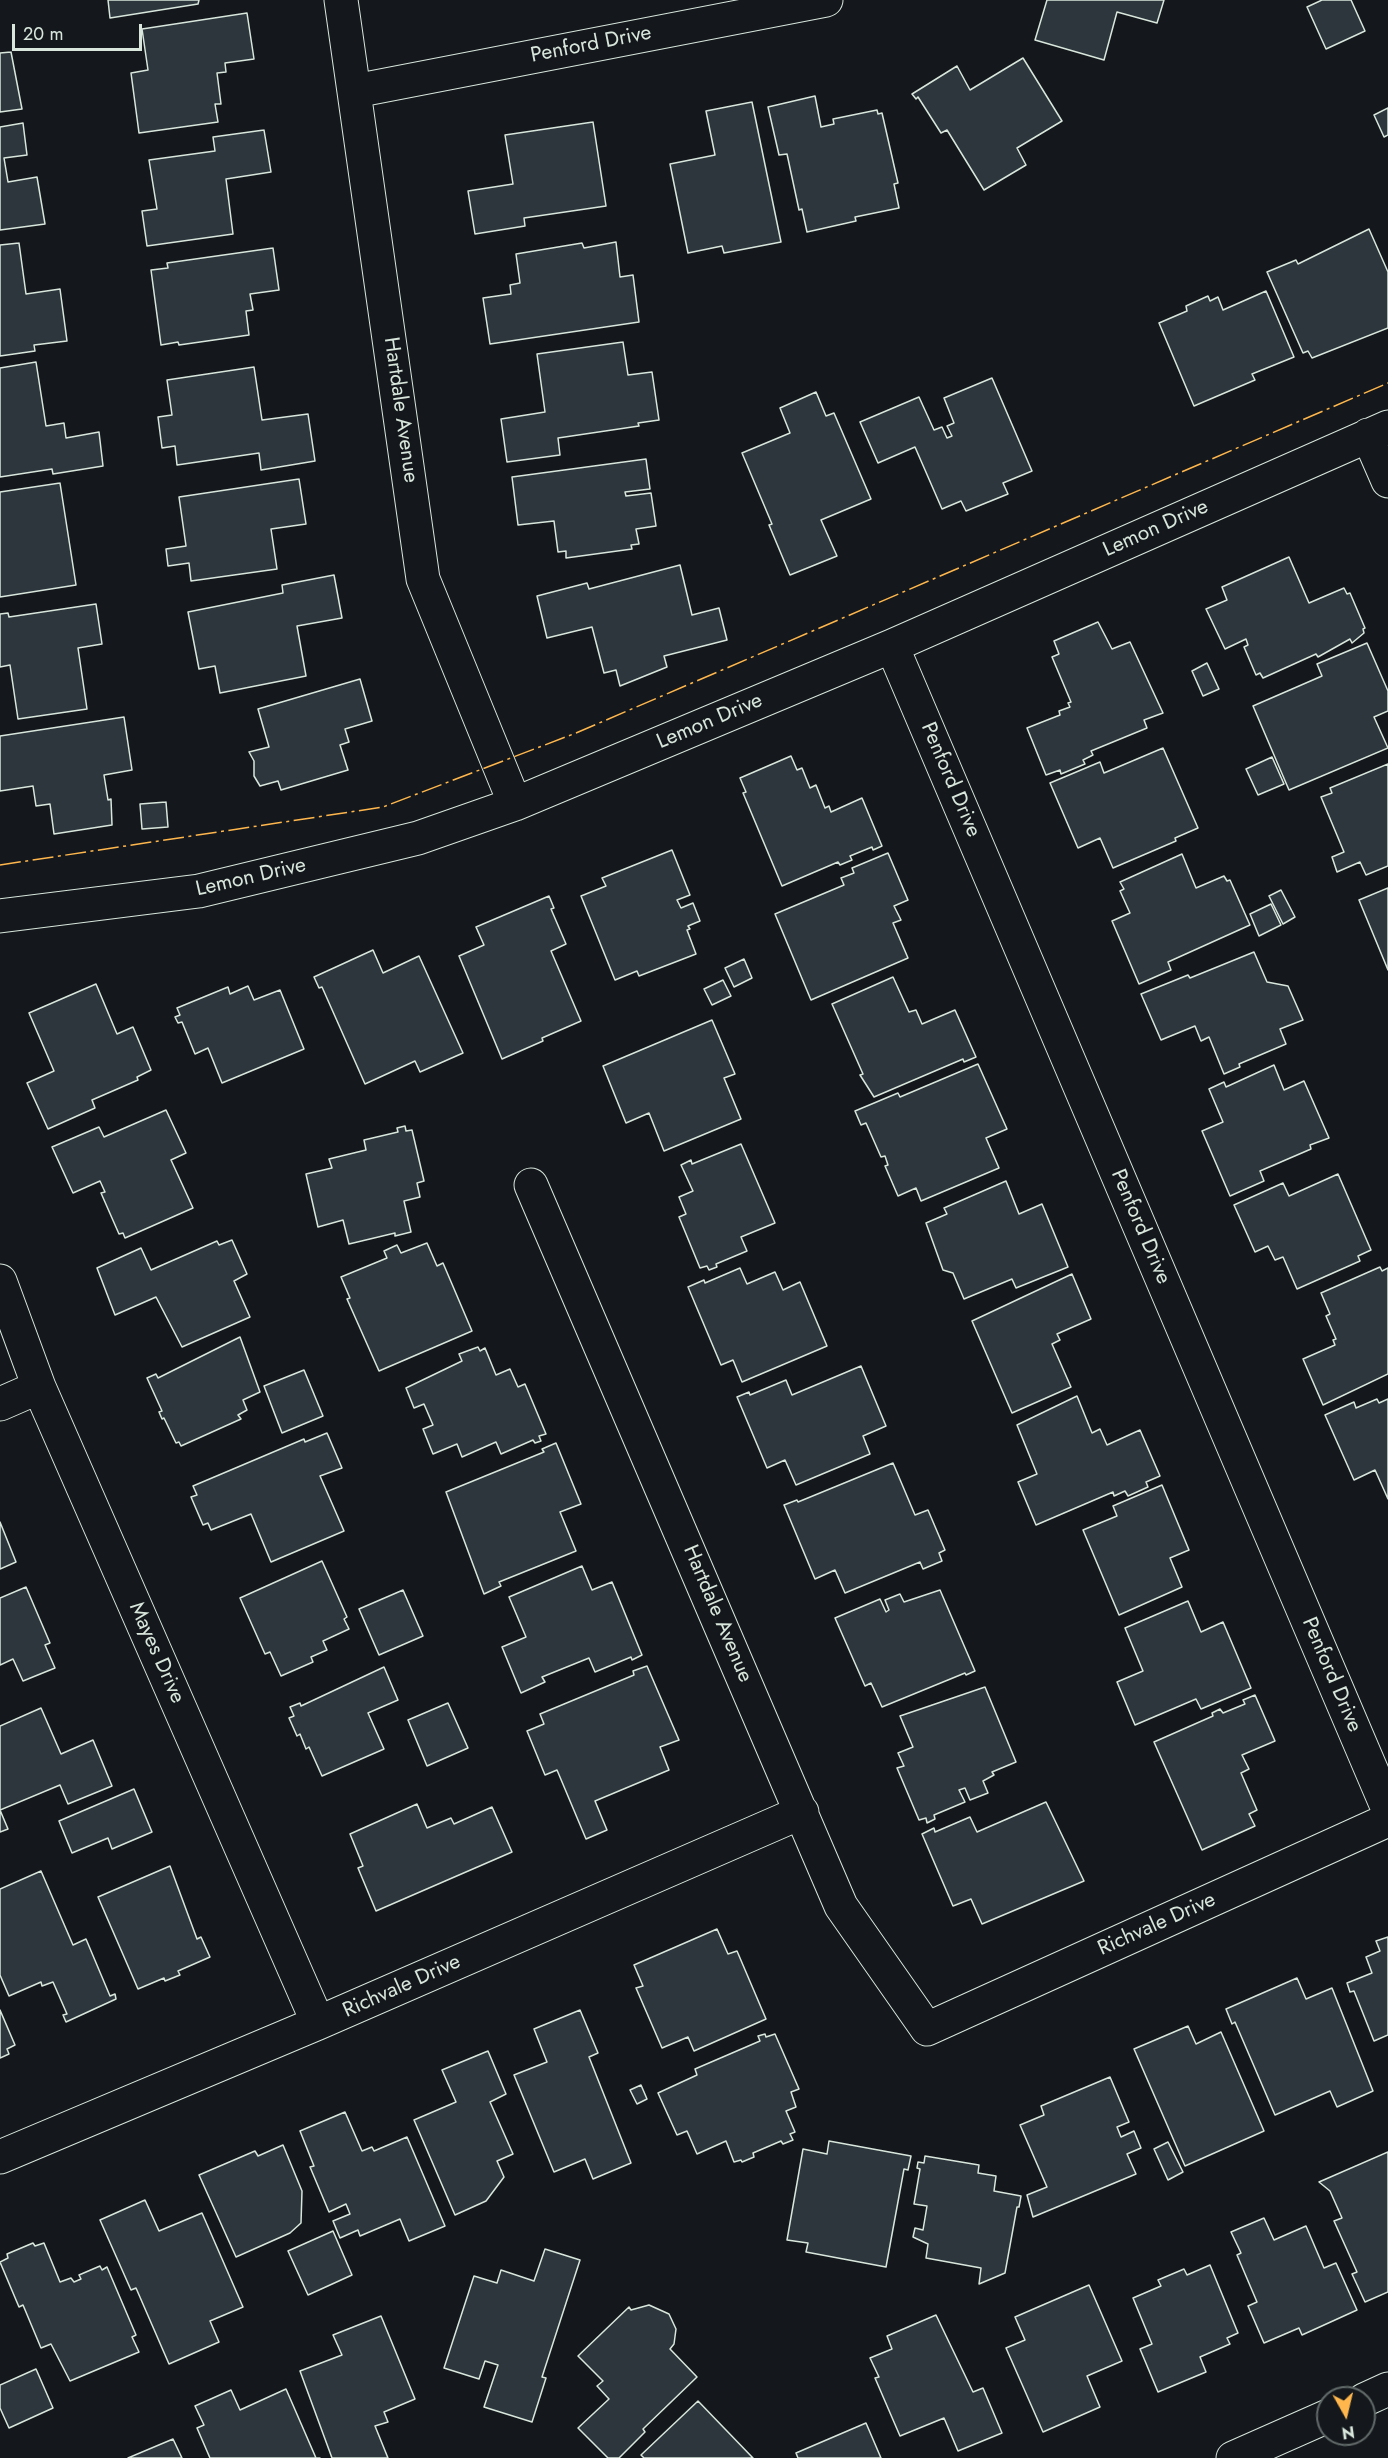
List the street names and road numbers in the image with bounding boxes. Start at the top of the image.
street label: Penford Drive [529,21,653,69]
street label: Hartdale Avenue [377,336,423,484]
street label: Lemon Drive [1100,495,1212,563]
street label: Lemon Drive [653,688,767,756]
street label: Penford Drive [914,719,986,841]
street label: Lemon Drive [194,853,308,903]
street label: Penford Drive [1104,1166,1176,1288]
street label: Hartdale Avenue [677,1542,757,1686]
street label: Mayes Drive [122,1598,190,1708]
street label: Penford Drive [1295,1614,1367,1736]
street label: Richvale Drive [1094,1888,1220,1962]
street label: Richvale Drive [339,1950,465,2024]

